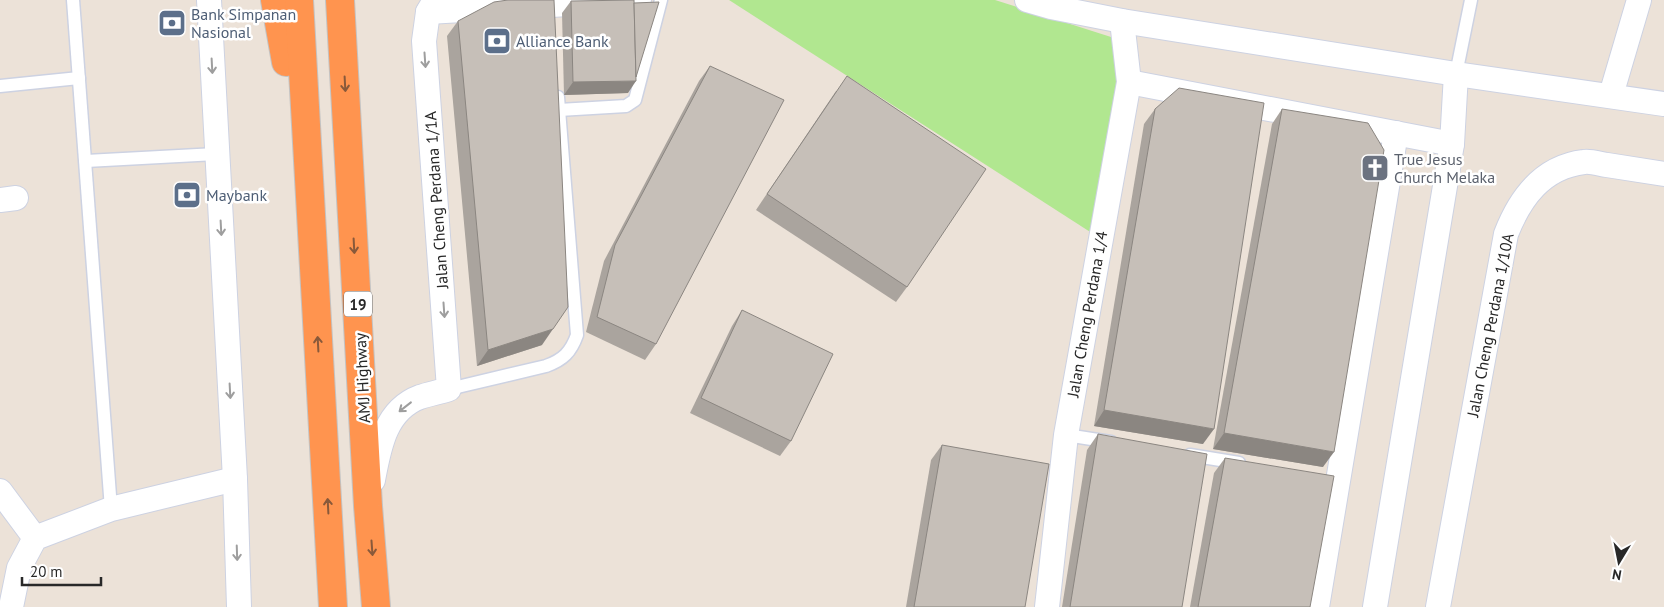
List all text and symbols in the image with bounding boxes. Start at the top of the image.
place label: Bank Simpanan Nasional [191,4,296,42]
bank icon: Bank Simpanan Nasional [157,8,187,38]
bank icon: Alliance Bank [482,26,512,56]
place label: Alliance Bank [516,31,609,51]
one-way arrow [421,52,430,68]
one-way arrow [208,58,217,74]
one-way arrow [340,75,349,91]
street label: Jalan Cheng Perdana 1/1A [420,110,452,290]
place label: True Jesus Church Melaka [1394,149,1495,187]
church icon: True Jesus Church Melaka [1360,153,1390,183]
bank icon: Maybank [172,180,202,210]
place label: Maybank [206,185,267,205]
one-way arrow [216,220,225,236]
street label: Jalan Cheng Perdana 1/4 [1062,229,1112,400]
street label: Jalan Cheng Perdana 1/10A [1462,231,1518,419]
one-way arrow [350,238,359,254]
road number: 19 [344,292,372,316]
one-way arrow [439,302,448,318]
street label: AMJ Highway [350,332,374,424]
one-way arrow [314,336,323,352]
one-way arrow [225,382,234,398]
one-way arrow [399,402,412,413]
one-way arrow [323,498,332,514]
north arrow [1594,537,1644,587]
one-way arrow [367,540,376,556]
one-way arrow [232,544,242,561]
scale bar [22,554,101,586]
text: 20 m [30,562,63,581]
text: N [1611,565,1623,584]

